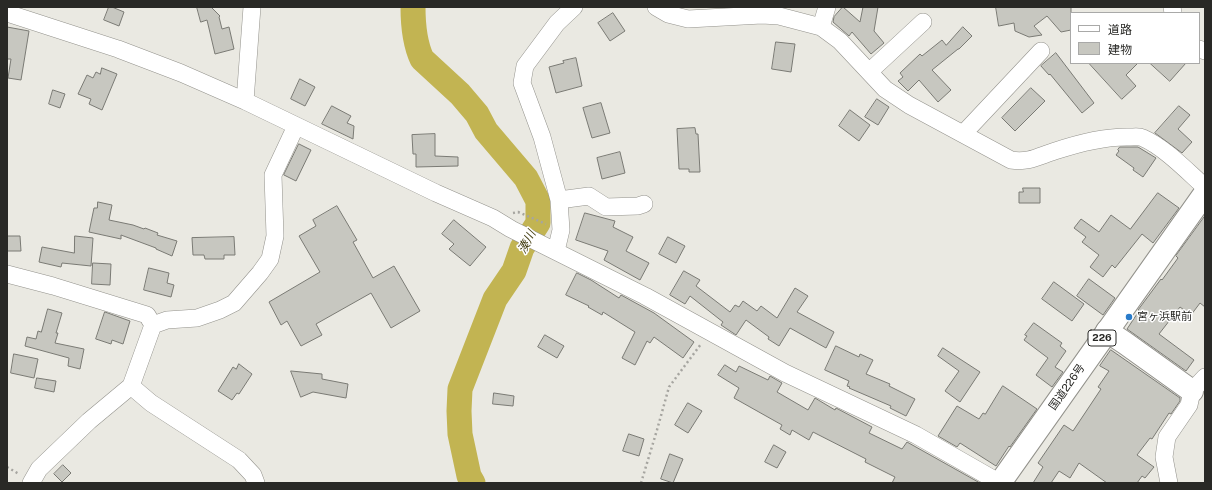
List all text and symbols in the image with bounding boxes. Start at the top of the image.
legend [1070,12,1200,64]
text: 道路 [1108,23,1132,37]
text: 建物 [1108,43,1132,57]
water label: 湊川 [515,228,539,256]
place label: 宮ヶ浜駅前 [1137,310,1192,324]
marker: 宮ヶ浜駅前 [1124,312,1134,322]
road number: 226 [1088,330,1116,346]
street label: 国道226号 [1046,362,1088,412]

